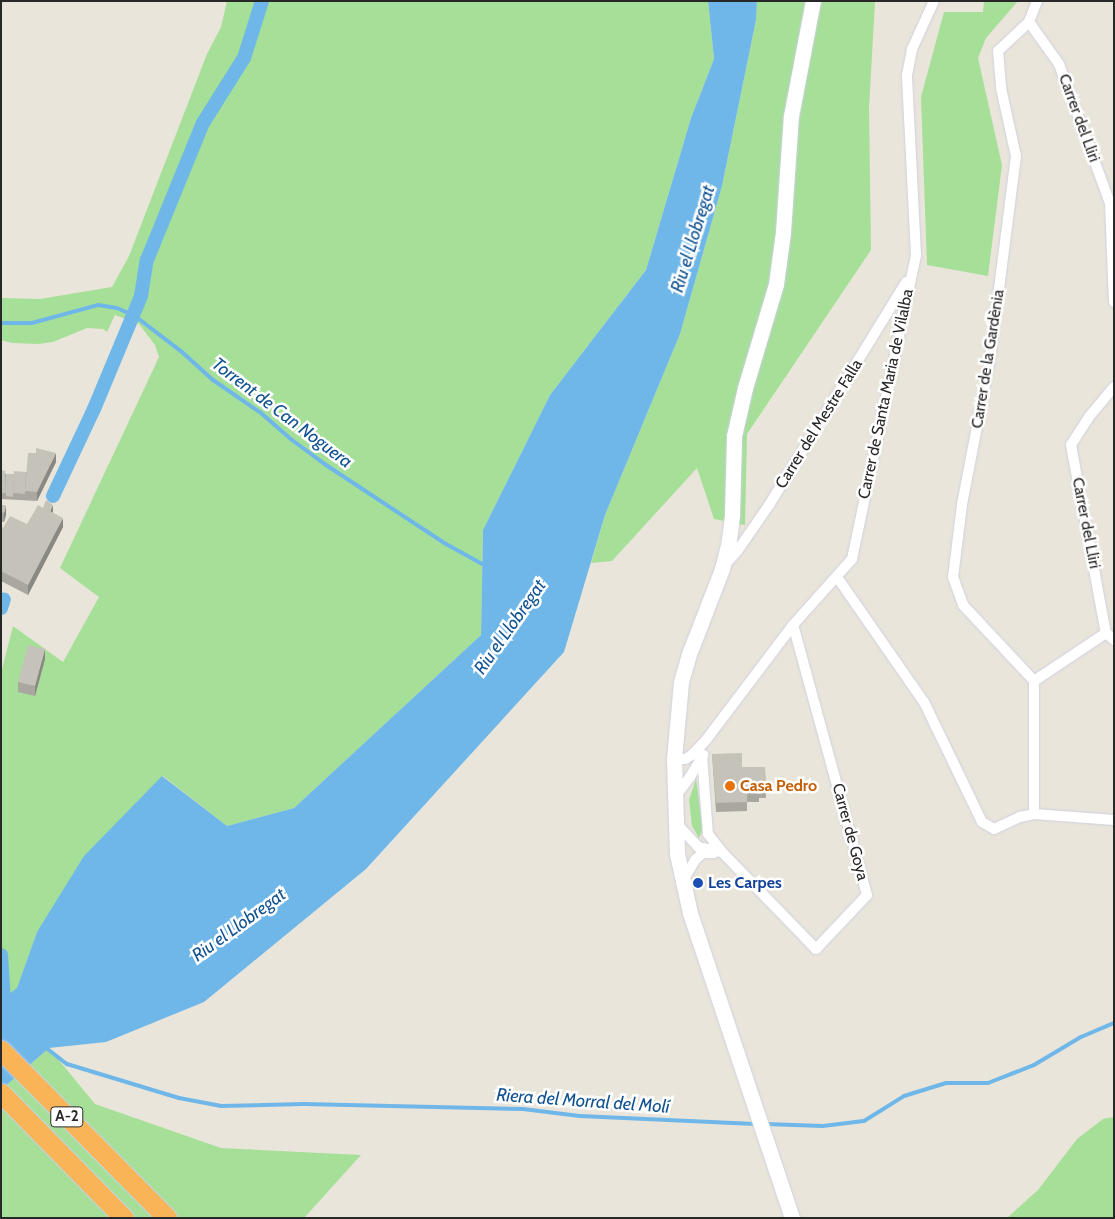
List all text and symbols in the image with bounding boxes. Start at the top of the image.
street label: Carrer del Lliri [1054,71,1104,165]
water label: Riu el Llobregat [667,183,719,295]
street label: Carrer de Santa Maria de Vilalba [854,287,918,501]
street label: Carrer de la Gardènia [968,288,1008,430]
water label: Torrent de Can Noguera [208,353,356,473]
street label: Carrer del Mestre Falla [771,356,867,492]
street label: Carrer del Lliri [1068,476,1104,570]
water label: Riu el Llobregat [469,576,551,678]
place label: Casa Pedro [740,776,817,796]
marker: Casa Pedro [724,780,736,792]
street label: Carrer de Goya [828,781,872,883]
place label: Les Carpes [708,873,782,893]
marker: Les Carpes [692,877,704,889]
water label: Riu el Llobregat [188,884,290,966]
water label: Riera del Morral del Molí [496,1084,670,1118]
road number: A-2 [50,1104,84,1130]

